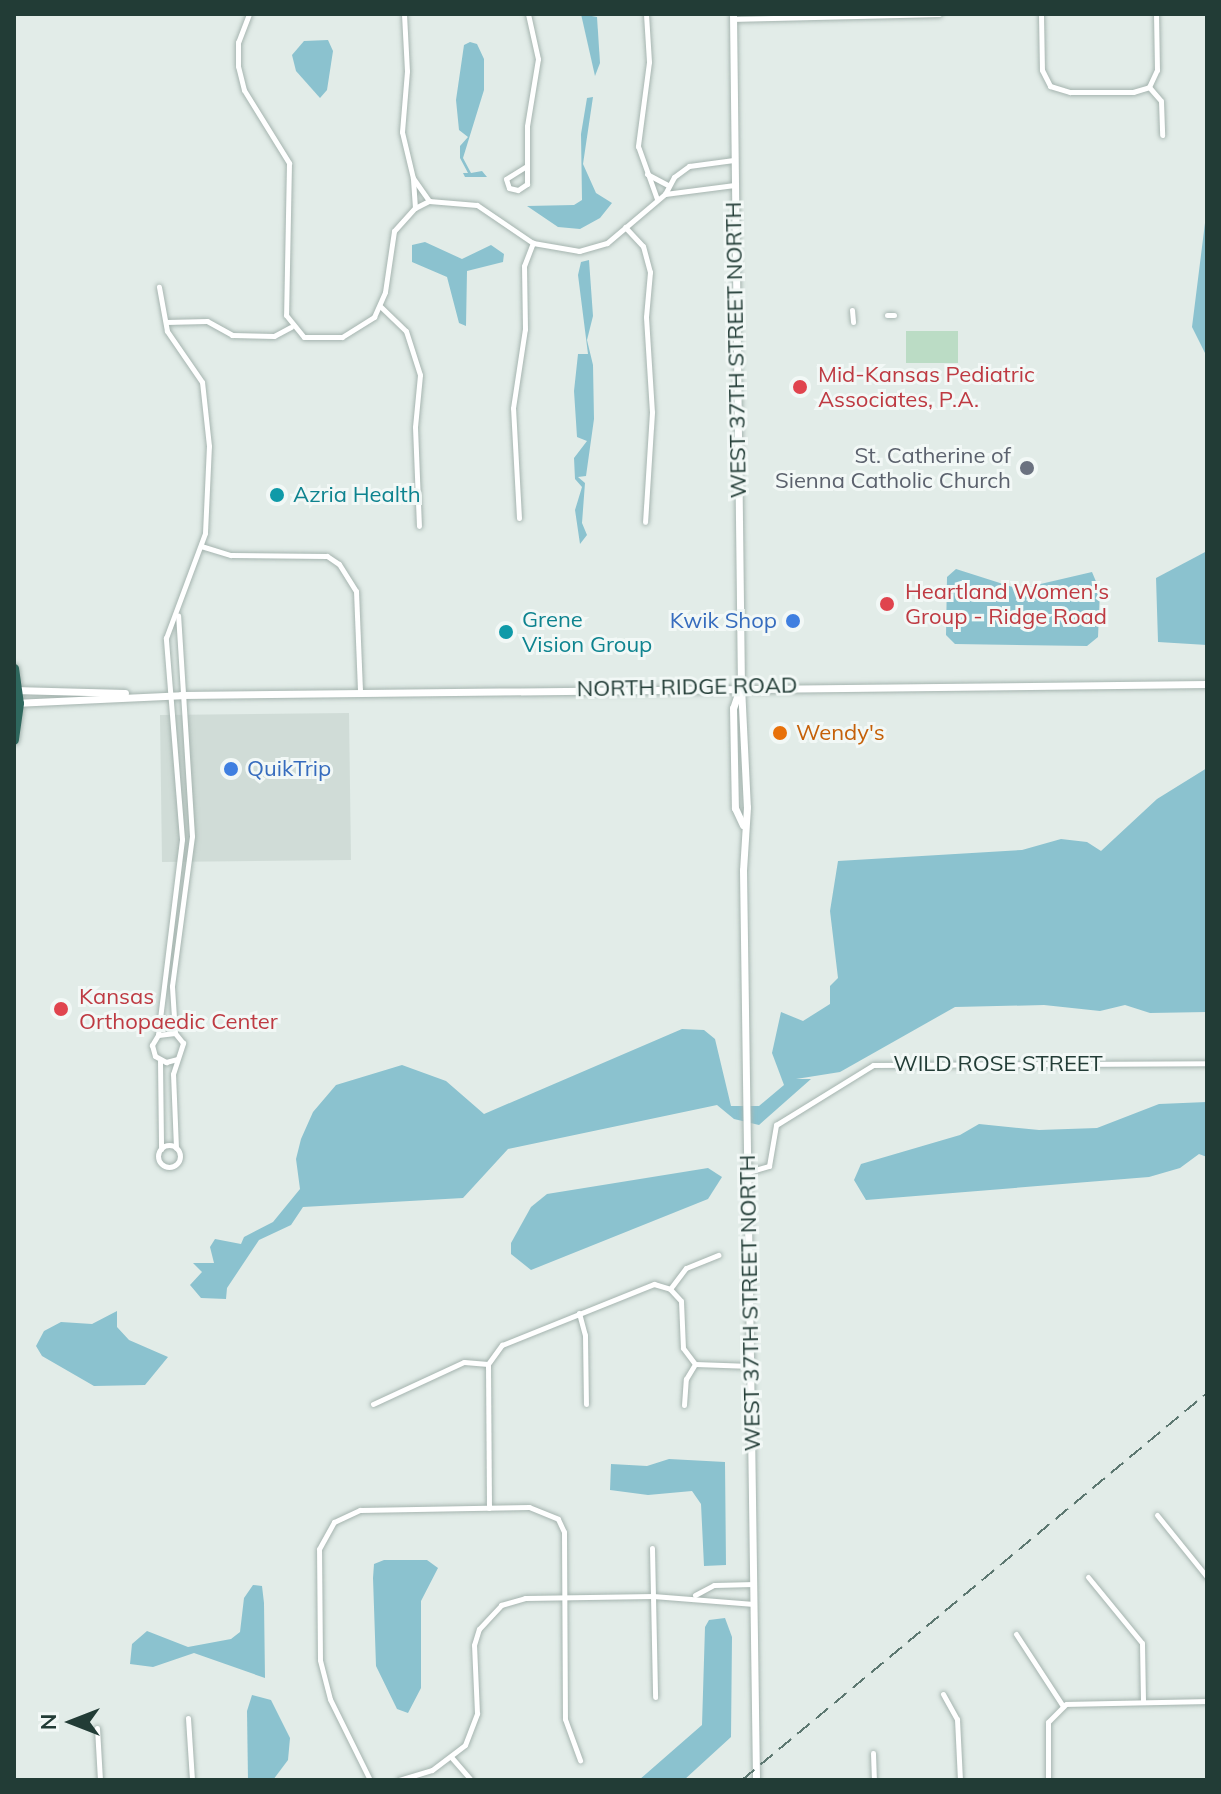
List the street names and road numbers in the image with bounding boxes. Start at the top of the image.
street label: WEST 37TH STREET NORTH [720,201,752,499]
street label: NORTH RIDGE ROAD [576,672,798,702]
street label: WILD ROSE STREET [893,1051,1103,1077]
street label: WEST 37TH STREET NORTH [734,1154,766,1452]

